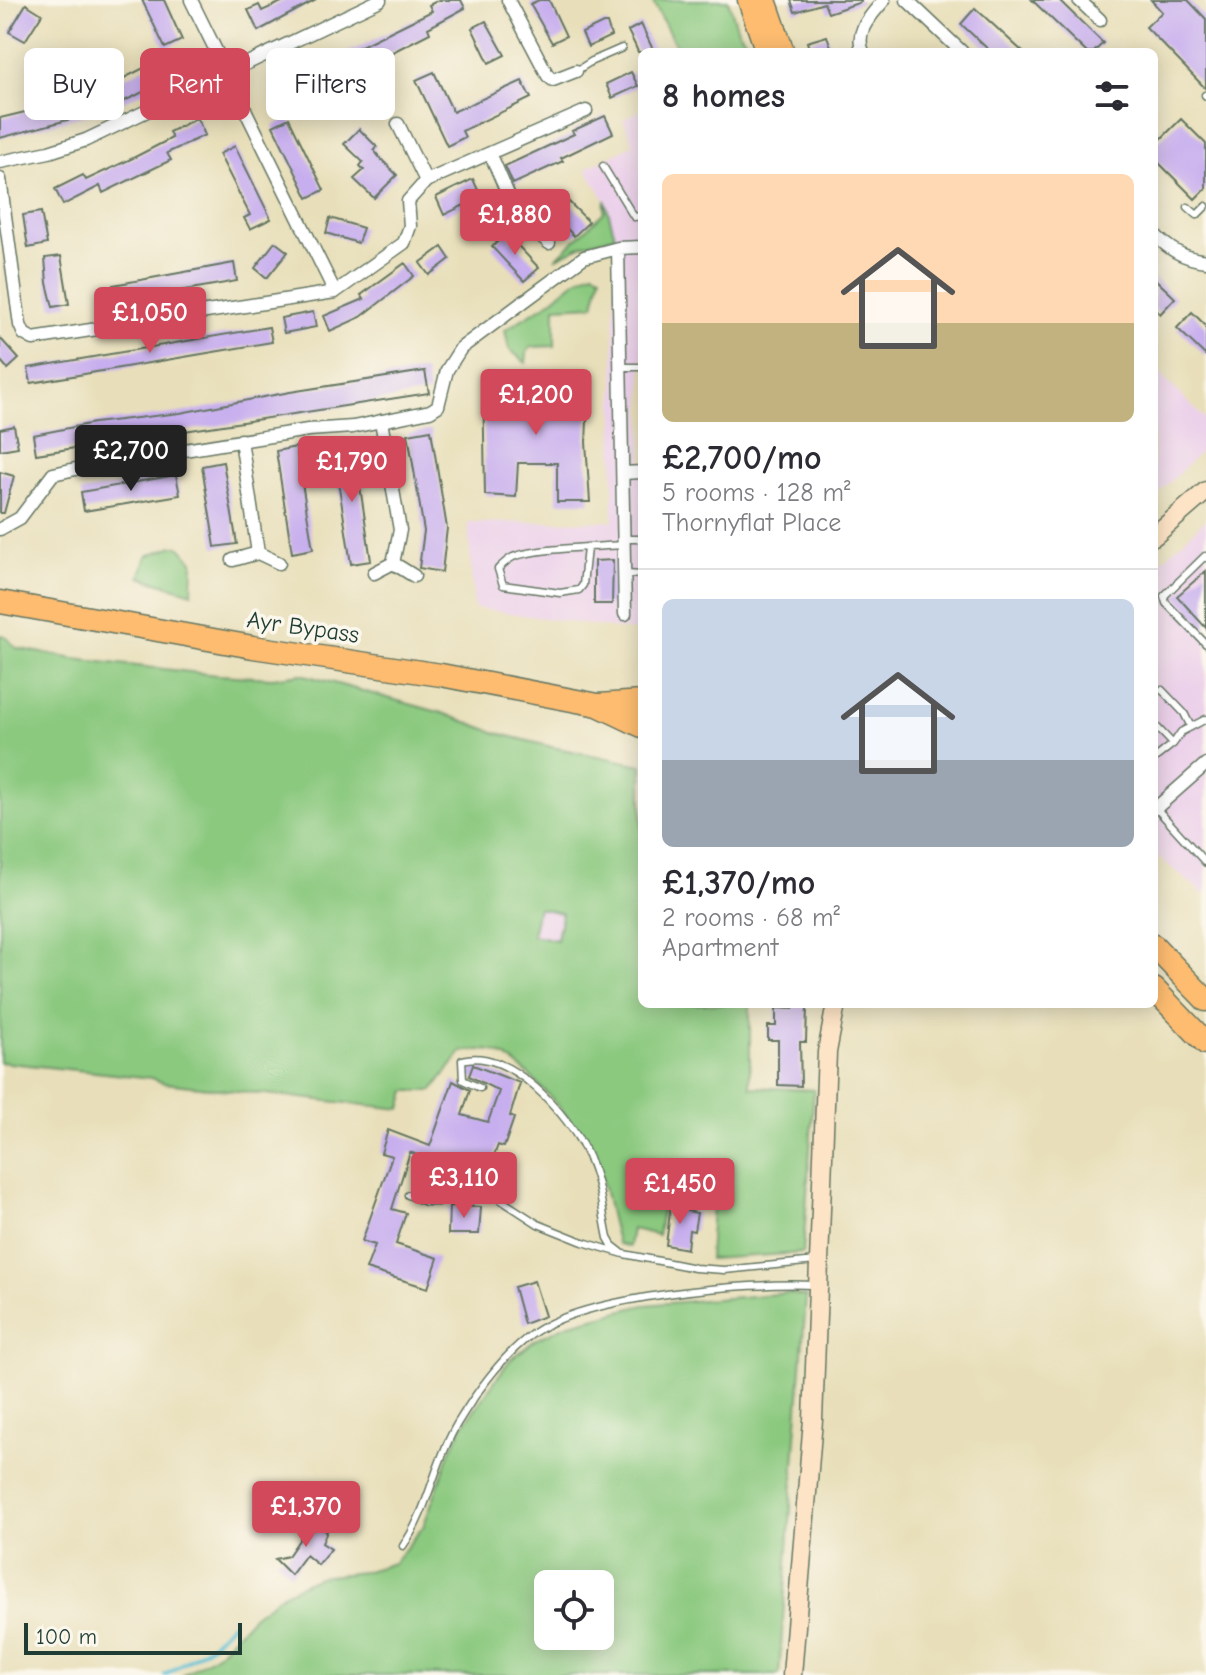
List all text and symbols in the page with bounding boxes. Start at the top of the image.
chip: Buy [24,48,124,120]
chip: Rent [140,48,250,120]
chip: Filters [266,48,395,120]
icon: filters [1090,74,1134,118]
text: 8 homes [662,76,785,116]
pin: £1,880 [450,189,580,257]
text: £1,880 [478,200,552,230]
icon: home [826,226,970,370]
pin: £1,050 [85,287,215,355]
text: £1,050 [112,298,188,328]
pin: £1,200 [471,369,601,437]
text: £1,200 [499,380,573,410]
pin: £2,700 [66,425,196,493]
text: £2,700 [93,436,169,466]
pin: £1,790 [287,436,417,504]
text: £2,700/mo [662,438,822,478]
text: £1,790 [316,447,388,477]
text: 5 rooms · 128 m² [662,478,850,508]
text: Thornyflat Place [662,508,841,538]
street label: Ayr Bypass [245,605,361,649]
icon: home [826,651,970,795]
text: £1,370/mo [662,863,815,903]
text: 2 rooms · 68 m² [662,903,840,933]
text: Apartment [662,933,778,963]
pin: £3,110 [399,1152,529,1220]
pin: £1,450 [615,1158,745,1226]
text: £3,110 [429,1163,499,1193]
text: £1,450 [643,1169,717,1199]
pin: £1,370 [241,1481,371,1549]
text: £1,370 [270,1492,342,1522]
map controls [534,1570,614,1650]
button: locate [534,1570,614,1650]
scale bar [24,1619,242,1655]
text: 100 m [36,1624,97,1650]

